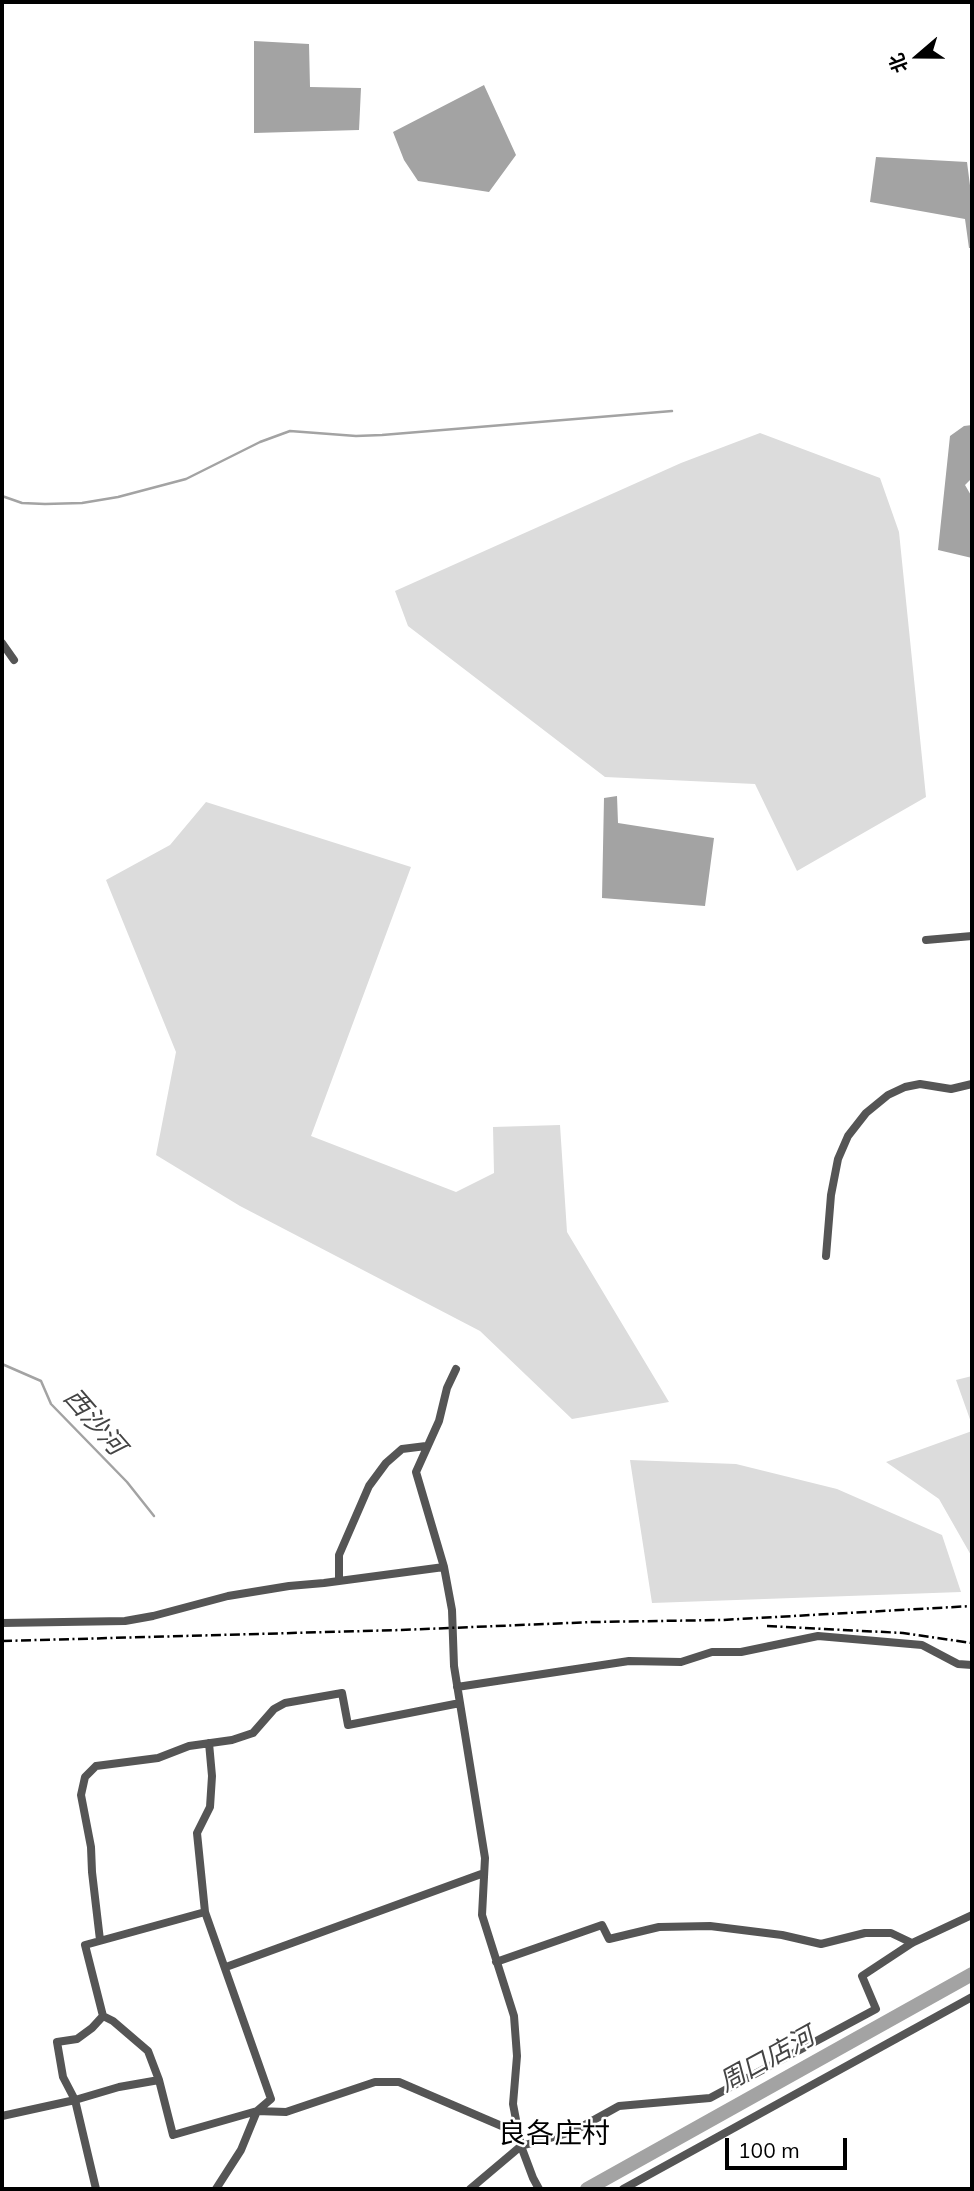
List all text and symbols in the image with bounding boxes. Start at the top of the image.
north arrow [883,21,953,91]
text: 北 [884,50,913,76]
water label: 西沙河 [57,1382,131,1462]
water label: 周口店河 [714,2021,820,2099]
district label: 良各庄村 [498,2118,610,2152]
scale bar [729,2124,852,2168]
text: 100 m [738,2137,800,2163]

